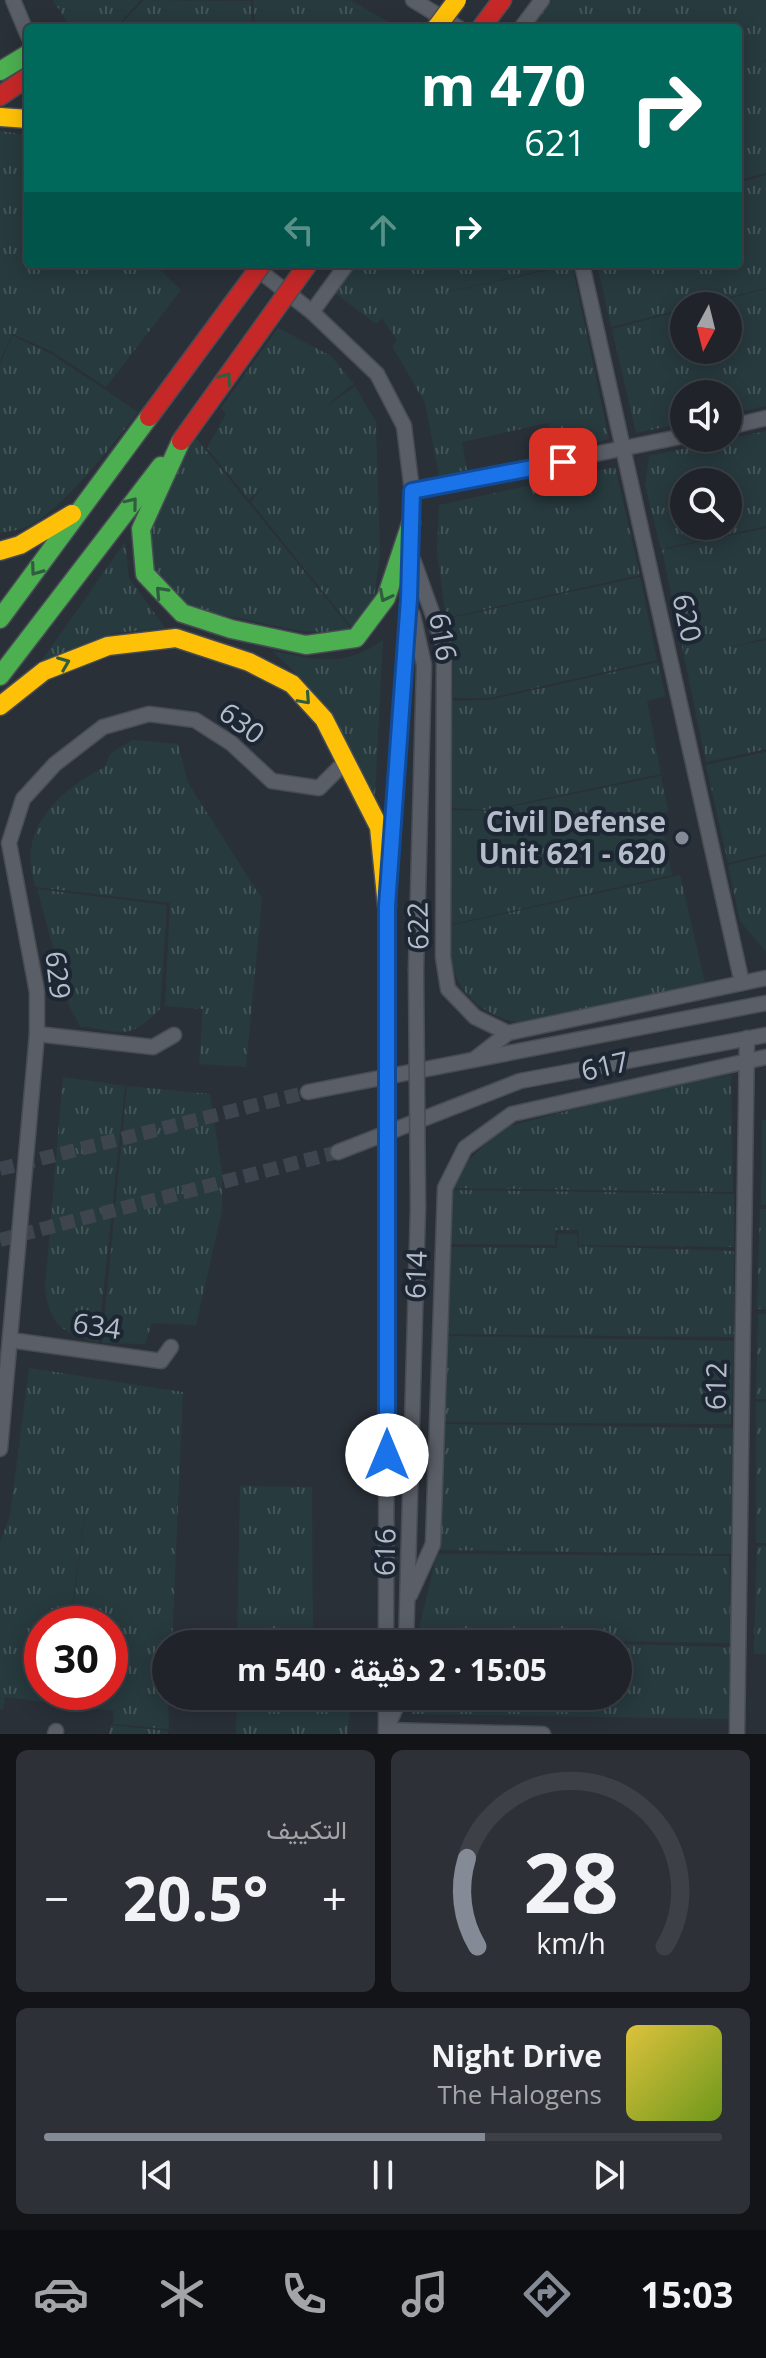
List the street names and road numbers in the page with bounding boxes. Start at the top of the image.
street label: 620 [664,590,712,645]
street label: 616 [421,610,467,664]
street label: 630 [212,693,273,752]
street label: 622 [398,902,436,950]
street label: 629 [37,949,81,1001]
street label: 617 [577,1041,632,1089]
street label: 614 [395,1250,435,1300]
street label: 634 [71,1303,124,1347]
street label: 612 [696,1362,734,1410]
street label: 616 [365,1528,403,1576]

